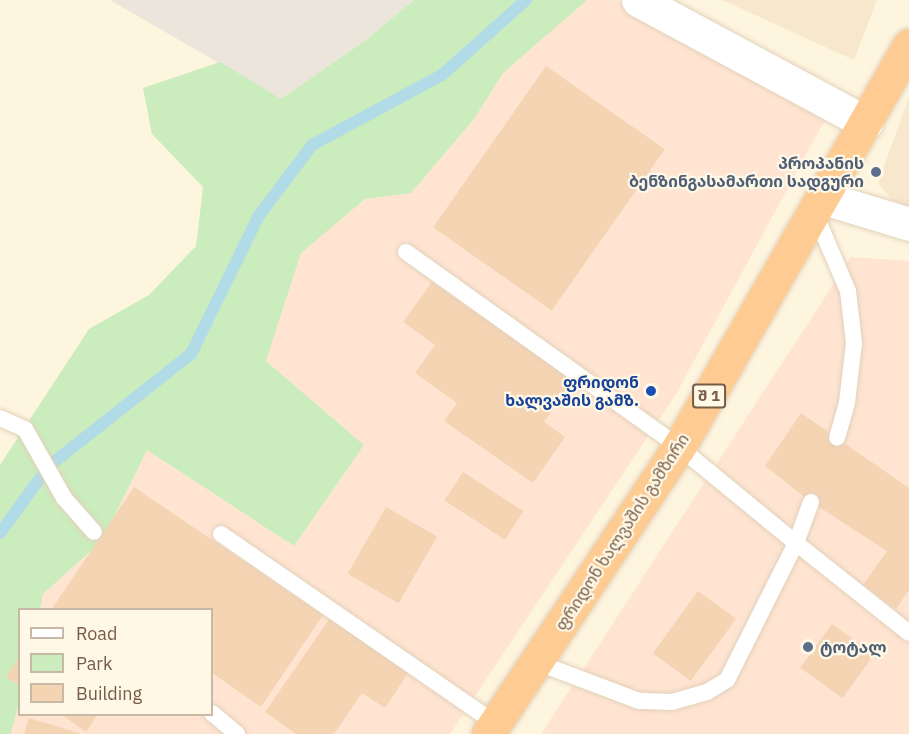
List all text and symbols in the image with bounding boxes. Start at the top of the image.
place label: პროპანის ბენზინგასამართი სადგური [629,153,864,191]
marker: პროპანის ბენზინგასამართი სადგური [869,165,883,179]
place label: ფრიდონ ხალვაშის გამზ. [505,372,639,410]
marker: ფრიდონ ხალვაშის გამზ. [644,384,658,398]
road number: შ 1 [691,384,727,408]
street label: ფრიდონ ხალვაშის გამზირი [551,430,693,634]
legend [18,608,213,716]
text: Road [76,622,117,645]
place label: ტოტალ [820,637,886,657]
marker: ტოტალ [801,640,815,654]
text: Park [76,652,112,675]
text: Building [76,682,142,705]

